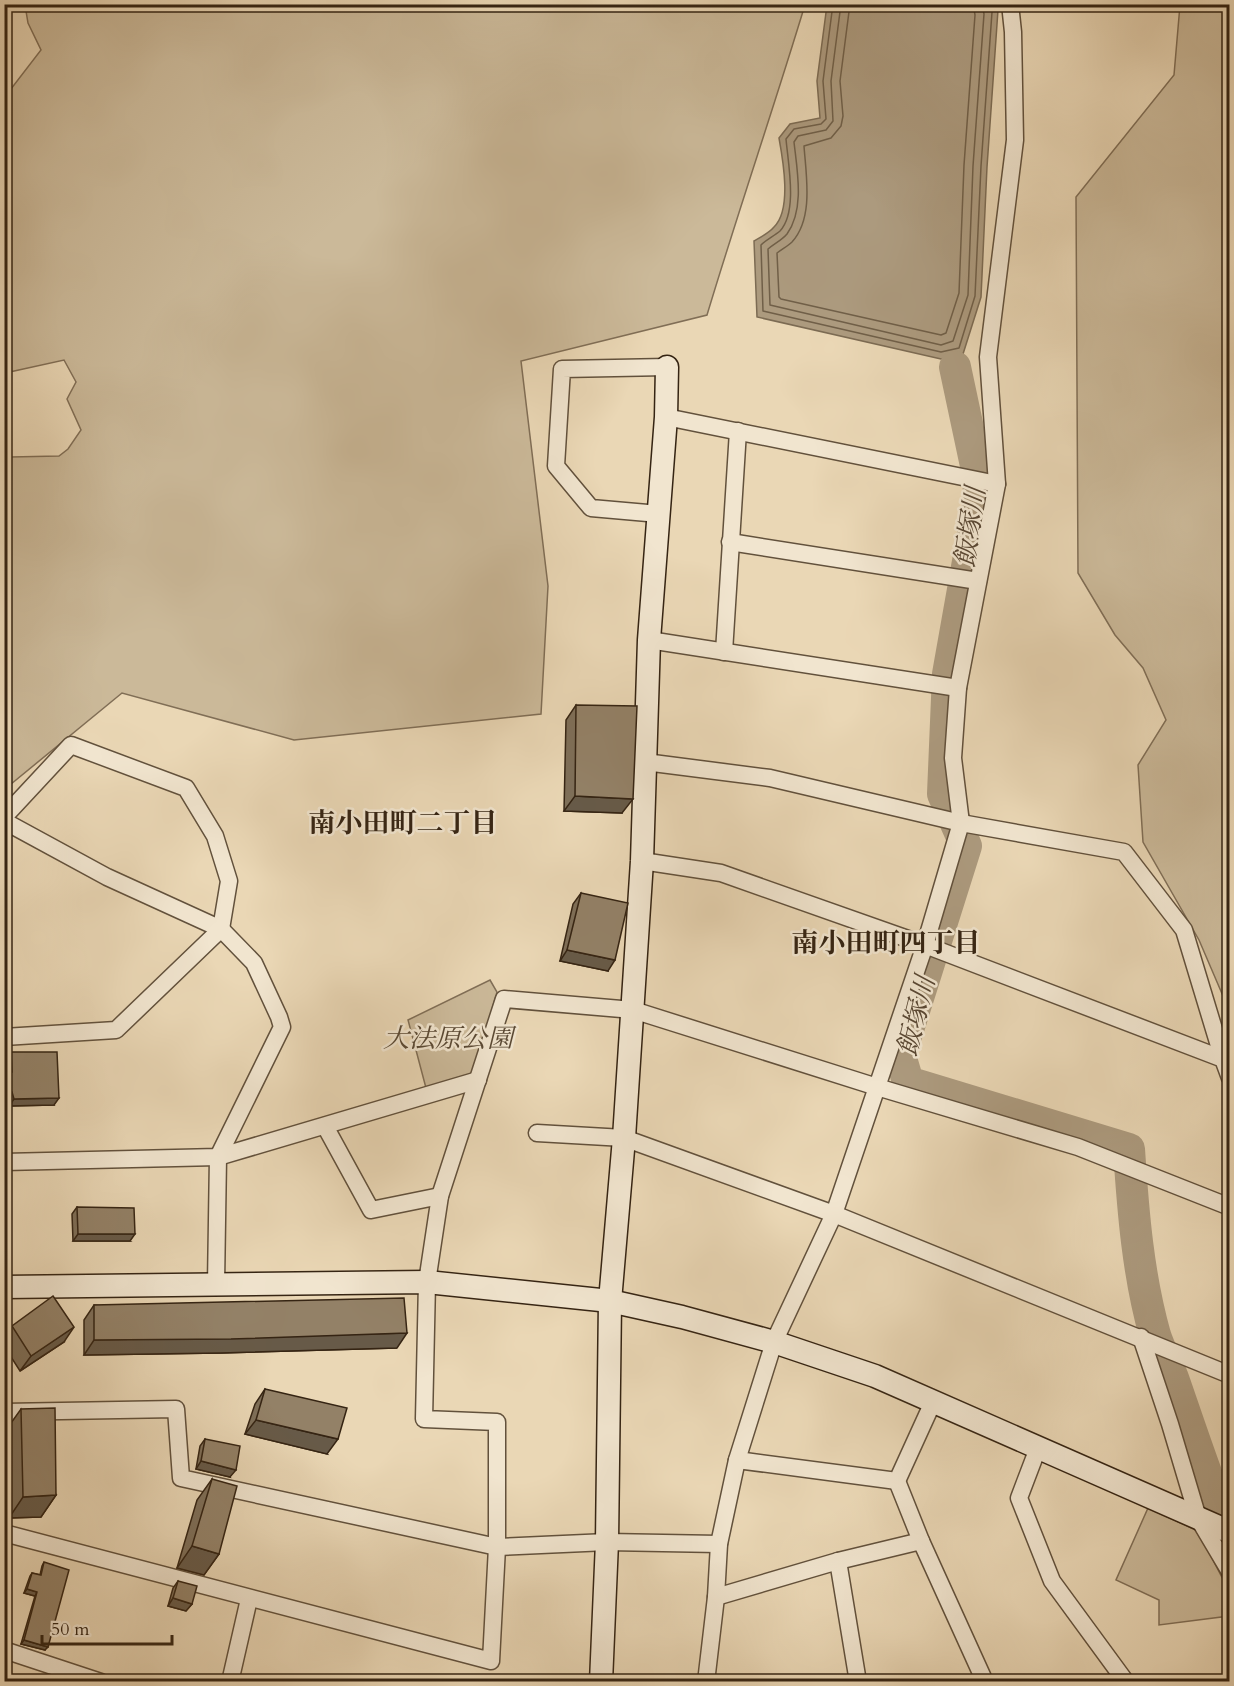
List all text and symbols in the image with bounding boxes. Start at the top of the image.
water label: 飯塚川 [947,481,995,570]
district label: 南小田町二丁目 [309,805,498,842]
district label: 南小田町四丁目 [792,925,981,962]
water label: 飯塚川 [889,969,945,1060]
park label: 大法原公園 [383,1021,517,1056]
scale bar [42,1608,172,1646]
text: 50 m [51,1617,90,1642]

